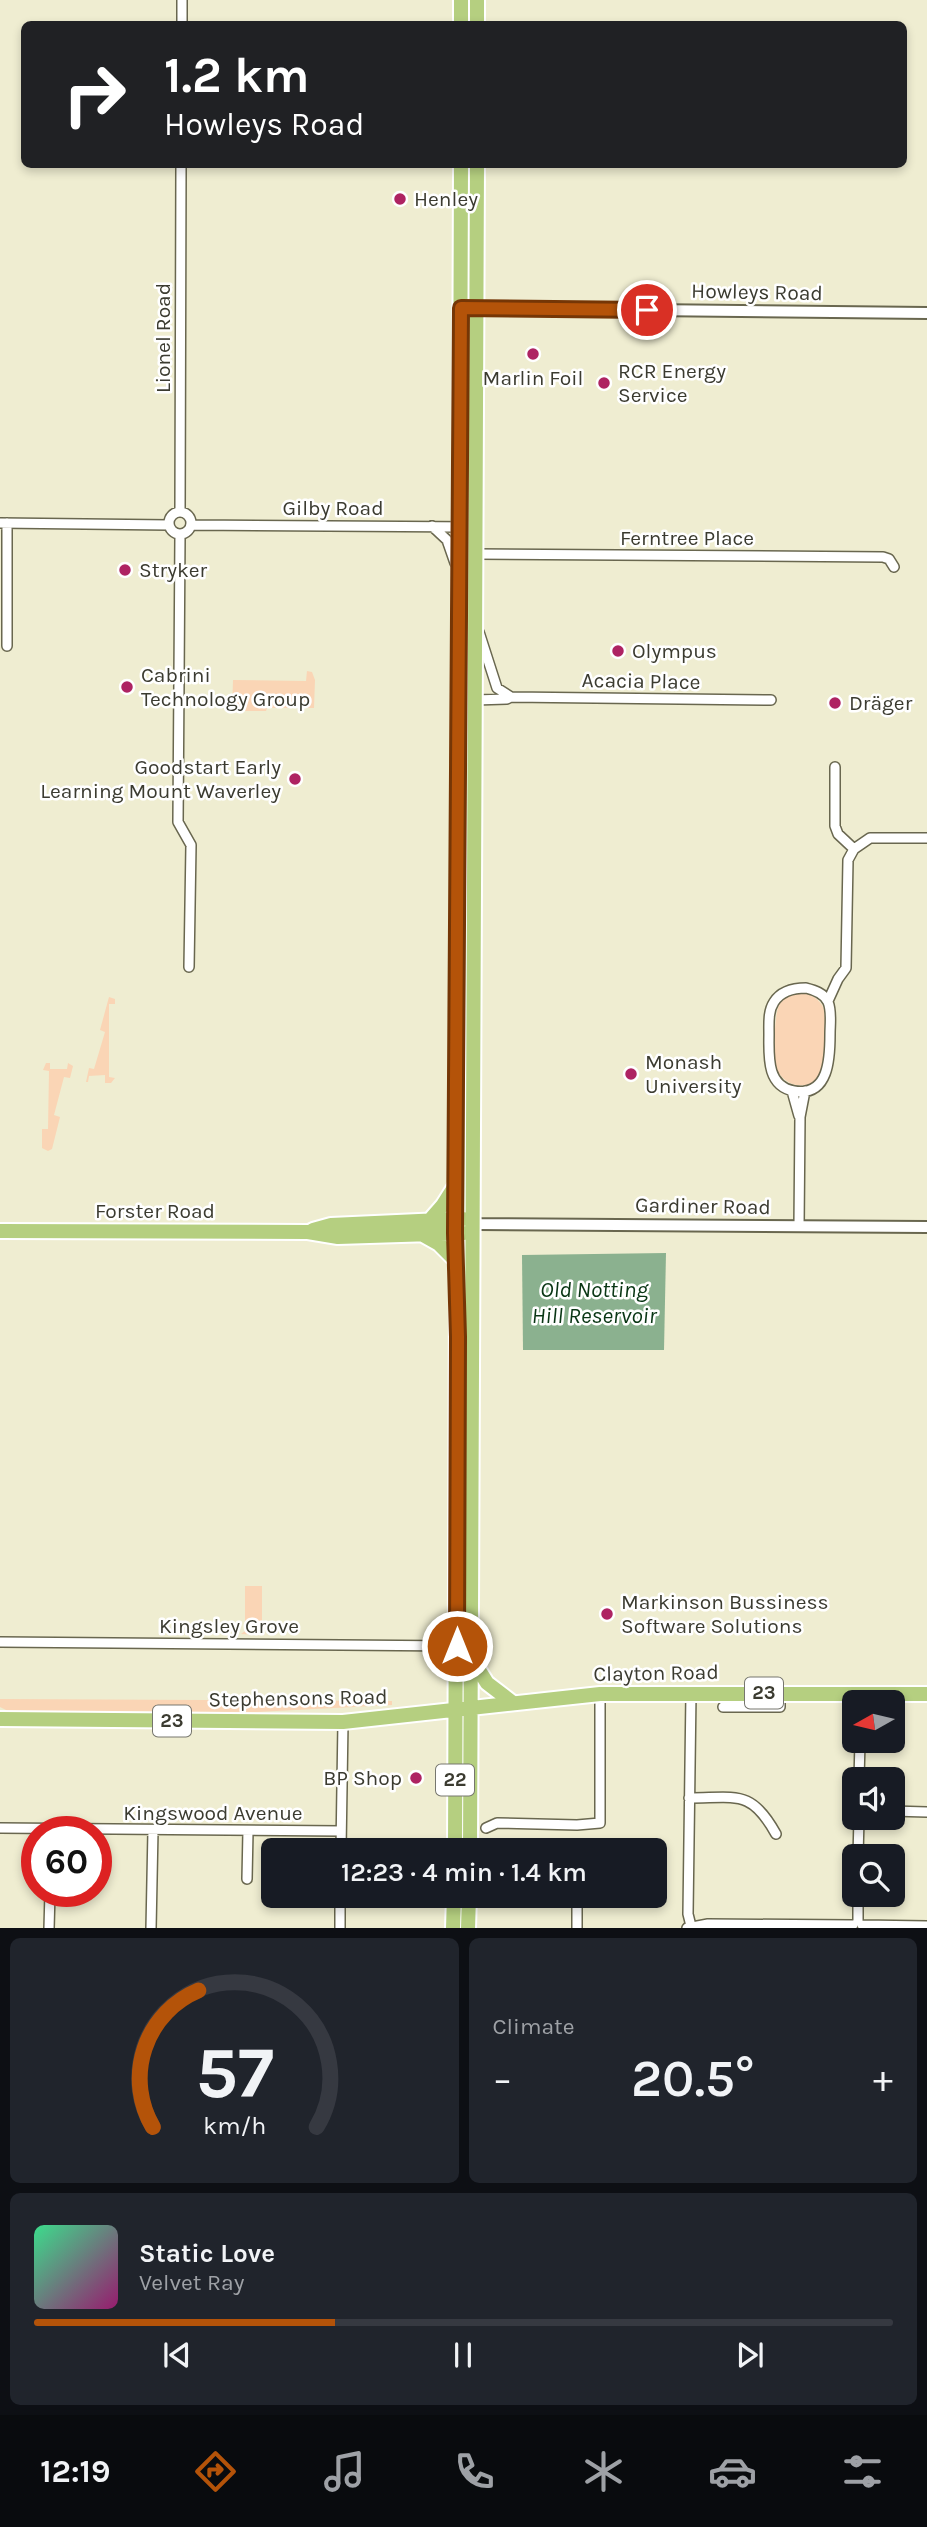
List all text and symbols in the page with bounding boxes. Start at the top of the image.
text: 1.2 km [164,47,310,104]
icon: right [49,49,140,140]
text: Howleys Road [164,106,364,143]
place label: Henley [414,187,478,211]
marker: Henley [392,191,408,207]
street label: Howleys Road [691,279,823,305]
pin [617,280,677,340]
street label: Lionel Road [151,283,175,393]
icon: arrive [628,291,666,329]
marker: Marlin Foil [525,346,541,362]
place label: RCR Energy Service [618,359,726,407]
place label: Marlin Foil [483,366,583,390]
marker: RCR Energy Service [596,375,612,391]
street label: Gilby Road [282,496,384,520]
street label: Ferntree Place [620,526,754,550]
place label: Stryker [139,558,208,582]
marker: Stryker [117,562,133,578]
place label: Olympus [632,639,717,663]
marker: Olympus [610,643,626,659]
place label: Cabrini Technology Group [141,663,310,711]
street label: Acacia Place [581,668,701,694]
marker: Cabrini Technology Group [119,679,135,695]
place label: Dräger [849,691,913,715]
marker: Dräger [827,695,843,711]
place label: Goodstart Early Learning Mount Waverley [40,755,281,803]
marker: Goodstart Early Learning Mount Waverley [287,771,303,787]
place label: Monash University [645,1050,742,1098]
marker: Monash University [623,1066,639,1082]
street label: Gardiner Road [635,1193,771,1219]
street label: Forster Road [95,1199,215,1223]
water label: Old Notting Hill Reservoir [531,1276,658,1329]
place label: Markinson Bussiness Software Solutions [621,1590,829,1638]
marker: Markinson Bussiness Software Solutions [599,1606,615,1622]
position arrow [420,1609,494,1683]
street label: Kingsley Grove [159,1614,299,1638]
street label: Clayton Road [593,1660,719,1686]
road number: 23 [745,1678,783,1708]
street label: Stephensons Road [208,1684,388,1712]
north arrow [842,1690,905,1754]
map controls [842,1690,905,1907]
road number: 23 [153,1706,191,1736]
road number: 22 [436,1764,474,1796]
place label: BP Shop [323,1766,402,1790]
button: sound [842,1767,905,1830]
marker: BP Shop [408,1770,424,1786]
street label: Kingswood Avenue [123,1801,303,1825]
speed limit sign: 60 [21,1816,112,1907]
button: search [842,1844,905,1907]
text: 12:23 · 4 min · 1.4 km [341,1857,587,1888]
text: Climate [493,2013,575,2040]
text: 57 [195,2030,274,2115]
text: 20.5° [631,2048,755,2109]
text: − [493,2057,512,2102]
text: + [873,2057,893,2102]
text: km/h [203,2110,266,2139]
text: Static Love [139,2238,275,2269]
text: Velvet Ray [139,2269,244,2296]
icon: previous [158,2336,196,2374]
icon: pause [444,2336,482,2374]
icon: next [731,2336,769,2374]
icon: directions [191,2447,240,2496]
icon: music [320,2447,369,2496]
icon: phone [450,2447,499,2496]
icon: climate [579,2447,628,2496]
icon: car [708,2447,757,2496]
icon: filters [838,2447,887,2496]
text: 12:19 [40,2453,111,2490]

